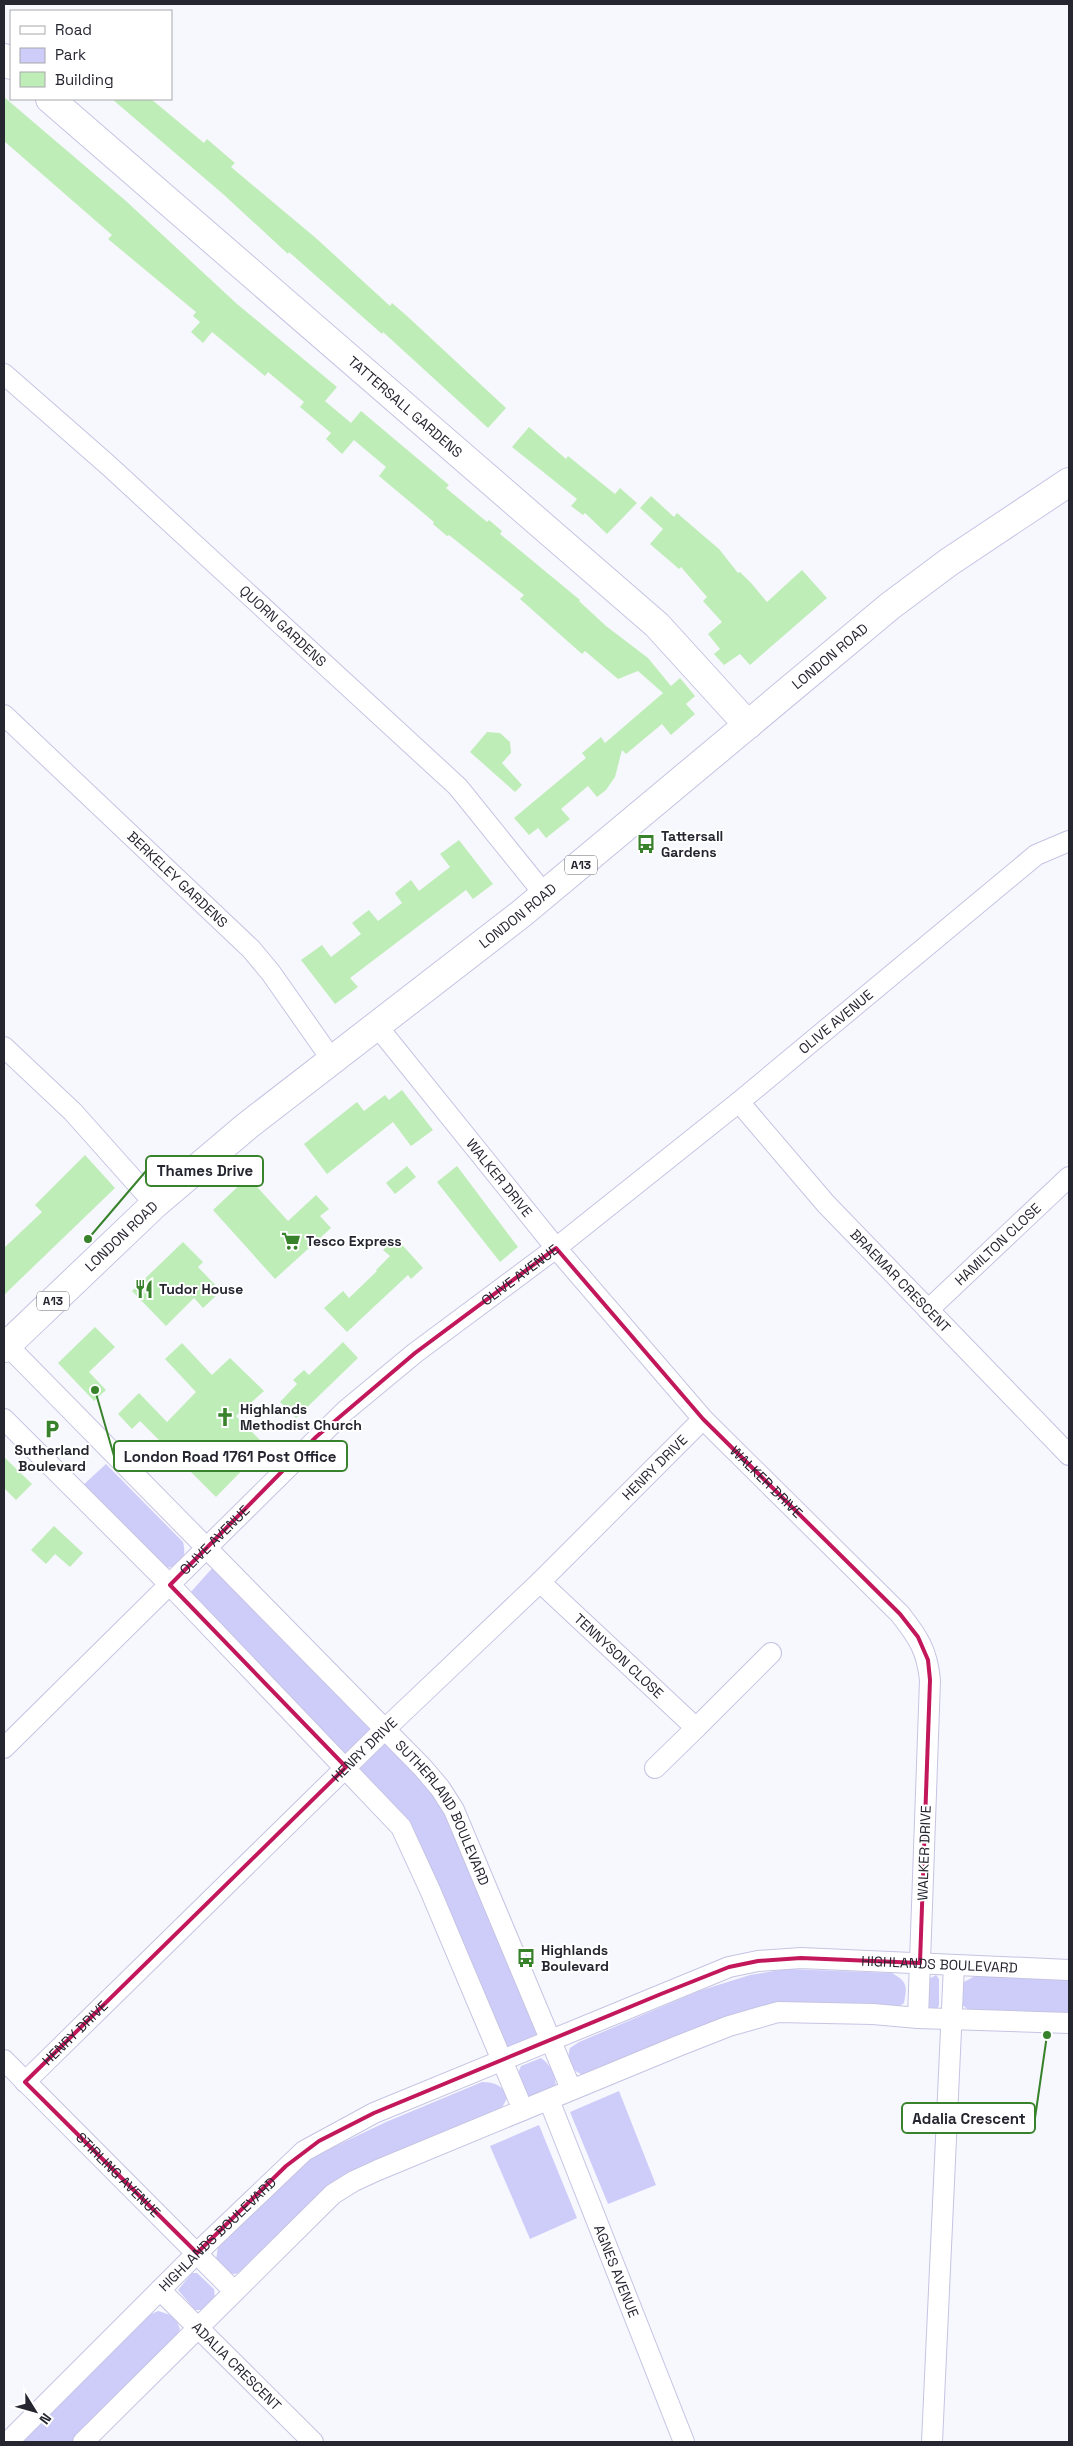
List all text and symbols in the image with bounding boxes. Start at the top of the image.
legend [10,10,172,100]
text: Road [55,20,92,39]
text: Park [55,45,86,64]
text: Building [55,70,114,89]
street label: TATTERSALL GARDENS [344,352,466,461]
street label: QUORN GARDENS [236,582,330,670]
street label: LONDON ROAD [788,619,872,693]
street label: BERKELEY GARDENS [123,827,232,931]
place label: Tattersall Gardens [661,827,723,861]
bus stop icon: Tattersall Gardens [635,833,657,855]
road number: A13 [565,856,597,874]
street label: LONDON ROAD [475,879,560,952]
street label: OLIVE AVENUE [795,985,877,1058]
street label: WALKER DRIVE [462,1135,536,1221]
callout: Thames Drive [146,1156,263,1186]
text: Thames Drive [157,1161,254,1180]
street label: LONDON ROAD [81,1197,161,1275]
street label: HAMILTON CLOSE [951,1199,1045,1289]
street label: BRAEMAR CRESCENT [846,1225,954,1336]
supermarket icon: Tesco Express [280,1230,302,1252]
place label: Tesco Express [306,1232,402,1250]
street label: OLIVE AVENUE [478,1240,562,1310]
restaurant icon: Tudor House [133,1278,155,1300]
place label: Tudor House [159,1280,243,1298]
road number: A13 [37,1292,69,1310]
place label: Highlands Methodist Church [240,1400,362,1434]
church icon: Highlands Methodist Church [214,1406,236,1428]
parking icon: Sutherland Boulevard [41,1418,63,1440]
street label: HENRY DRIVE [618,1431,691,1504]
place label: Sutherland Boulevard [14,1441,90,1475]
callout: London Road 1761 Post Office [114,1441,347,1471]
street label: WALKER DRIVE [726,1442,807,1522]
text: London Road 1761 Post Office [124,1447,337,1466]
street label: OLIVE AVENUE [176,1501,254,1579]
street label: TENNYSON CLOSE [570,1610,667,1702]
street label: HENRY DRIVE [327,1713,401,1786]
street label: SUTHERLAND BOULEVARD [391,1736,494,1888]
street label: WALKER DRIVE [913,1805,935,1901]
place label: Highlands Boulevard [541,1941,609,1975]
bus stop icon: Highlands Boulevard [515,1947,537,1969]
street label: HIGHLANDS BOULEVARD [861,1952,1018,1977]
street label: HENRY DRIVE [38,1997,112,2069]
callout: Adalia Crescent [902,2103,1035,2133]
text: Adalia Crescent [912,2109,1026,2128]
street label: STIRLING AVENUE [72,2128,165,2221]
street label: HIGHLANDS BOULEVARD [155,2173,280,2295]
street label: AGNES AVENUE [590,2222,643,2320]
street label: ADALIA CRESCENT [188,2318,285,2414]
north arrow [10,2386,60,2436]
text: N [35,2410,55,2428]

